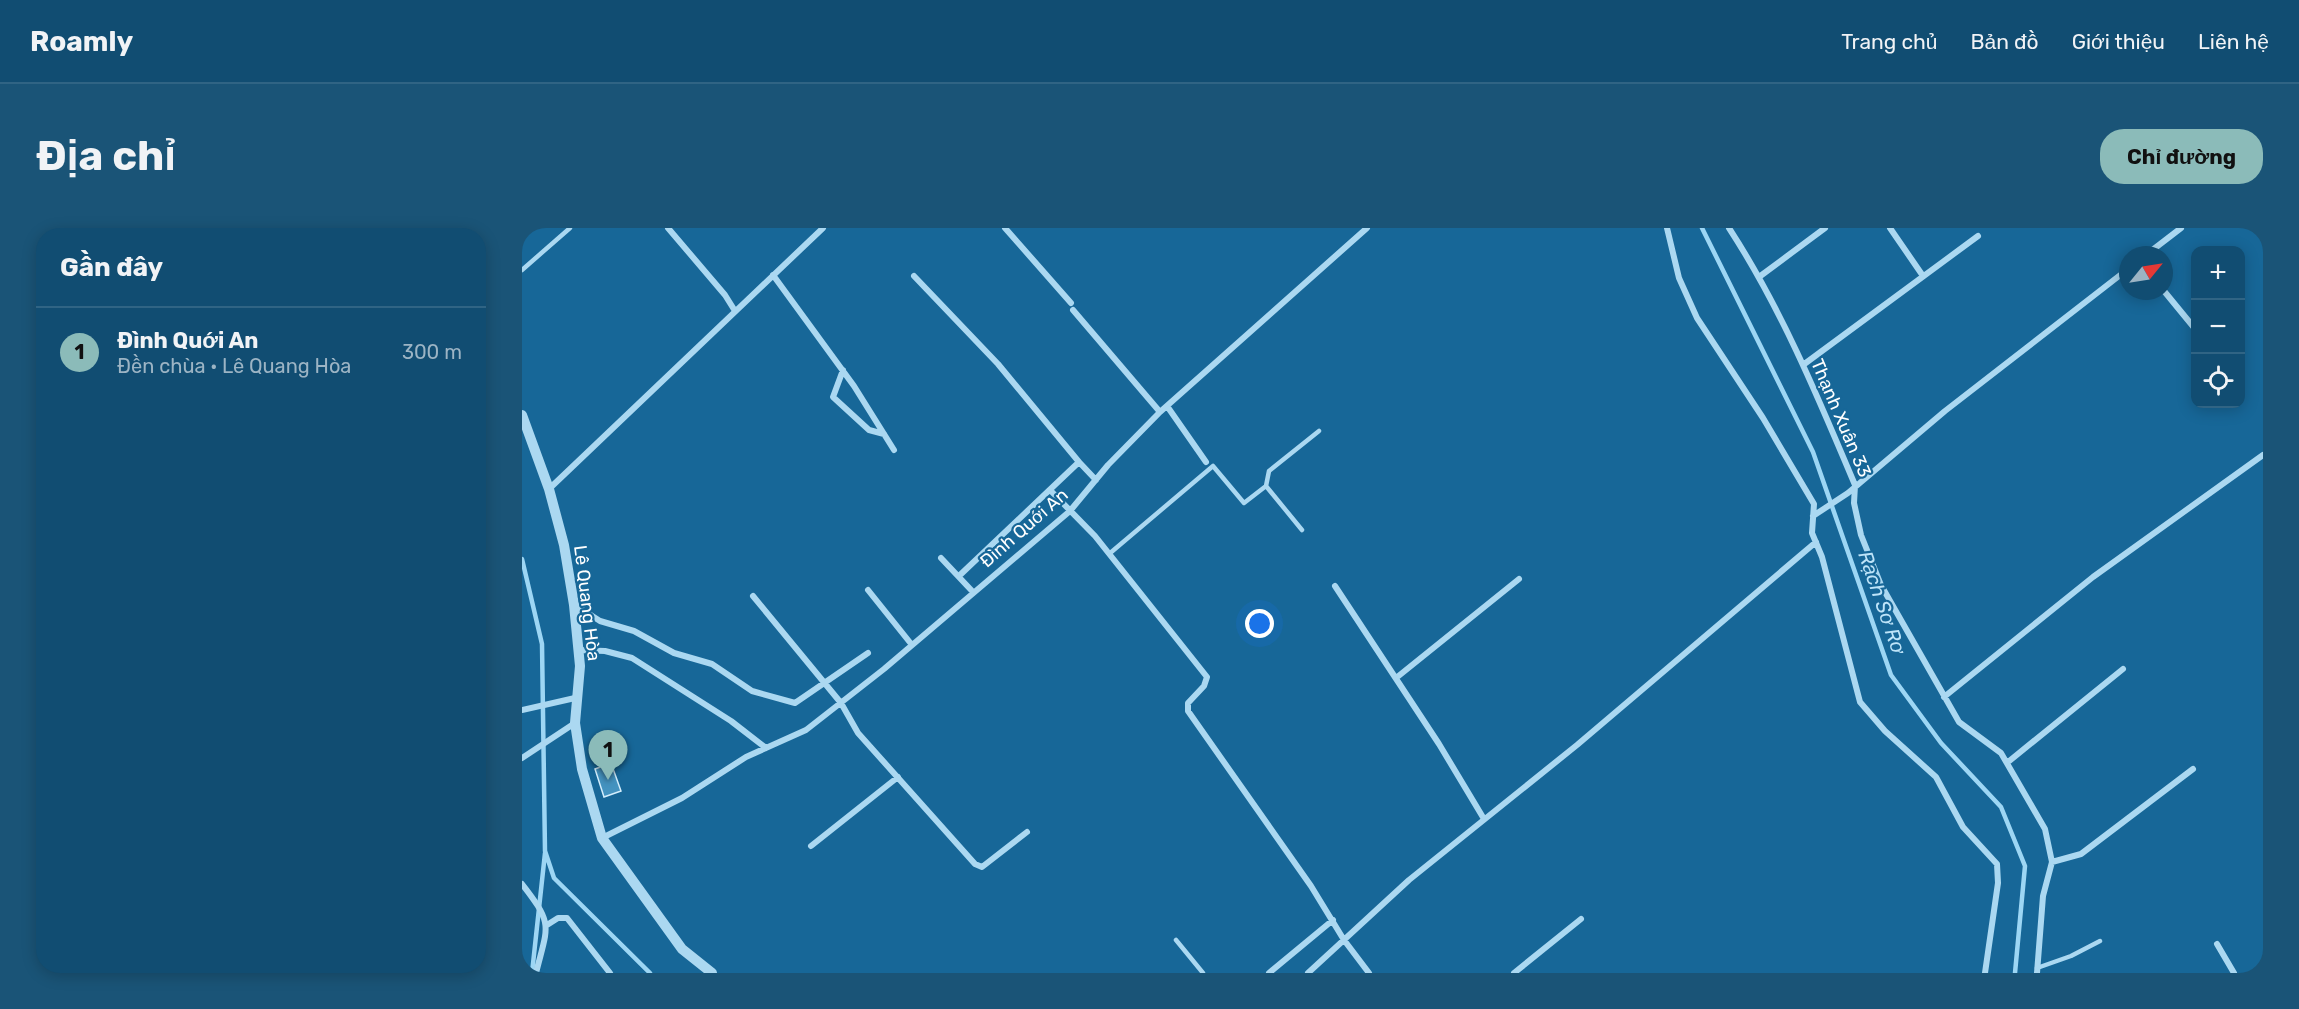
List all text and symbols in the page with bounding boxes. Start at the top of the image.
text: Roamly [30,25,133,58]
text: Trang chủ [1841,29,1938,54]
text: Bản đồ [1971,29,2039,54]
text: Giới thiệu [2072,29,2165,54]
text: Liên hệ [2198,29,2269,54]
button: Chỉ đường [2100,129,2263,184]
text: Địa chỉ [36,131,176,181]
north arrow [2119,246,2173,300]
map controls [2191,246,2245,408]
button: + [2191,246,2245,300]
text: Gần đây [60,252,163,283]
button: − [2191,300,2245,354]
text: Đình Quới An [117,327,258,354]
text: 1 [75,340,84,364]
text: 300 m [402,340,462,364]
text: Đền chùa · Lê Quang Hòa [117,354,351,378]
button: locate [2191,354,2245,408]
street label: Thạnh Xuân 33 [1806,356,1876,480]
street label: Đình Quới An [976,484,1072,572]
street label: Lê Quang Hòa [569,544,605,662]
water label: Rạch Sơ Rơ [1853,547,1911,658]
your location [1245,609,1274,638]
pin: 1 [588,730,628,780]

